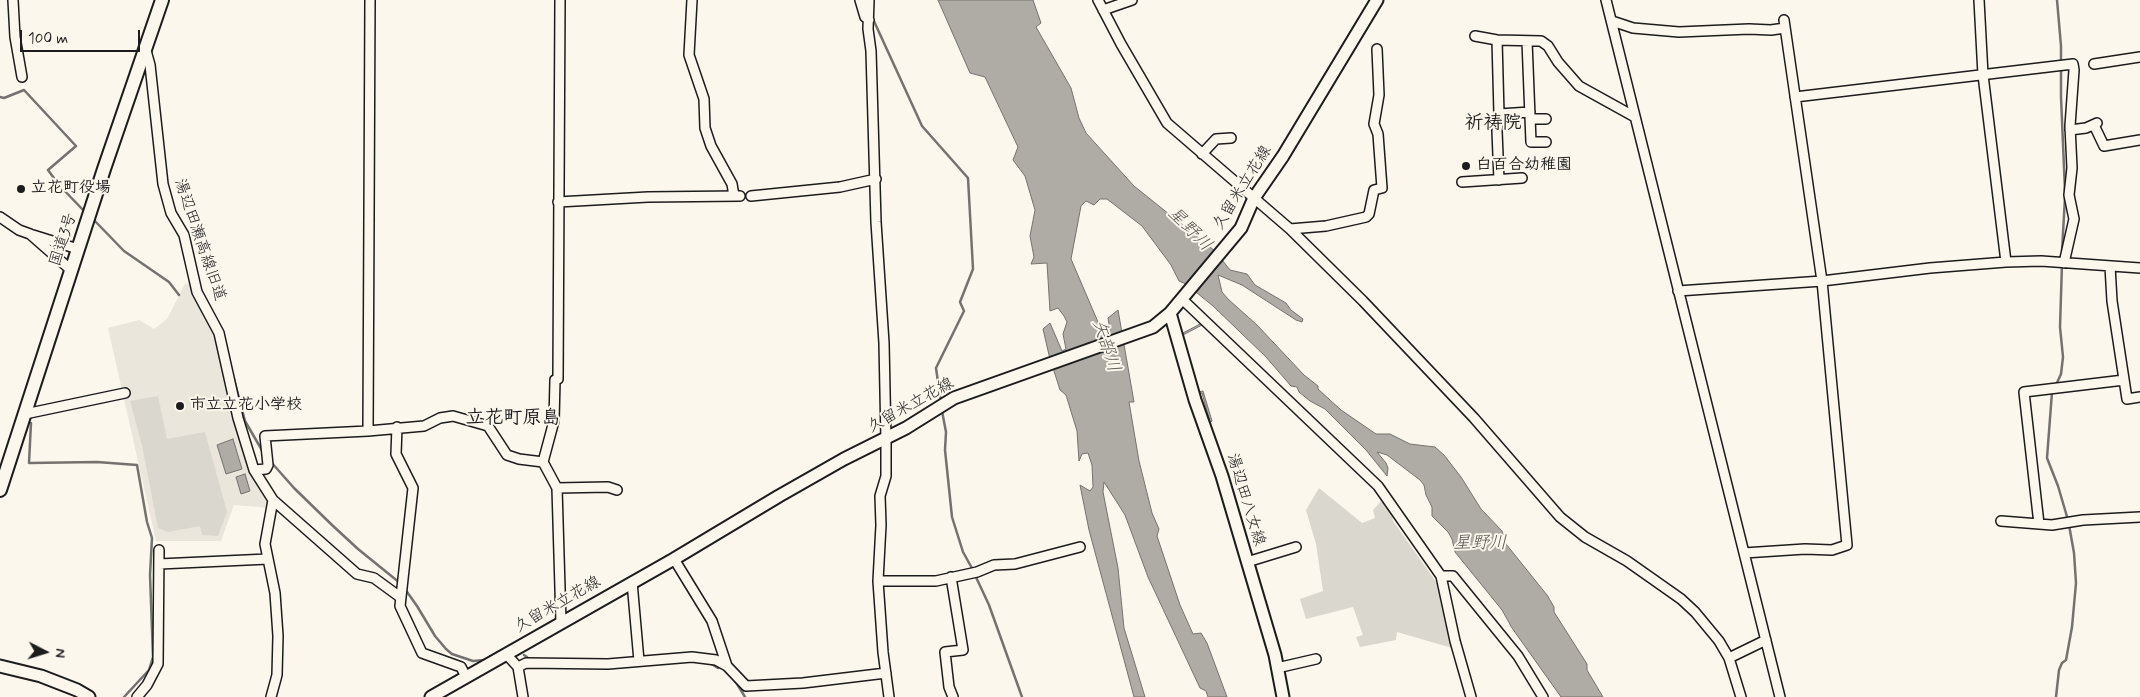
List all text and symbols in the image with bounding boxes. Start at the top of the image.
scale bar [22,20,142,52]
text: 100 m [28,29,68,49]
district label: 祈祷院 [1465,113,1521,135]
street label: 久留米立花線 [1209,142,1277,234]
place label: 白百合幼稚園 [1476,156,1572,176]
marker: 白百合幼稚園 [1460,160,1472,172]
street label: 湯辺田瀬高線旧道 [169,176,229,304]
place label: 立花町役場 [31,179,111,199]
marker: 立花町役場 [15,183,27,195]
water label: 星野川 [1162,203,1216,257]
street label: 国道3号 [46,211,82,269]
water label: 矢部川 [1086,317,1124,375]
street label: 久留米立花線 [864,374,958,438]
place label: 市立立花小学校 [190,396,302,416]
marker: 市立立花小学校 [174,400,186,412]
district label: 立花町原島 [466,408,560,430]
street label: 湯辺田八女線 [1222,451,1268,549]
water label: 星野川 [1453,533,1507,555]
street label: 久留米立花線 [512,573,604,637]
north arrow [20,627,70,677]
text: N [51,648,69,659]

